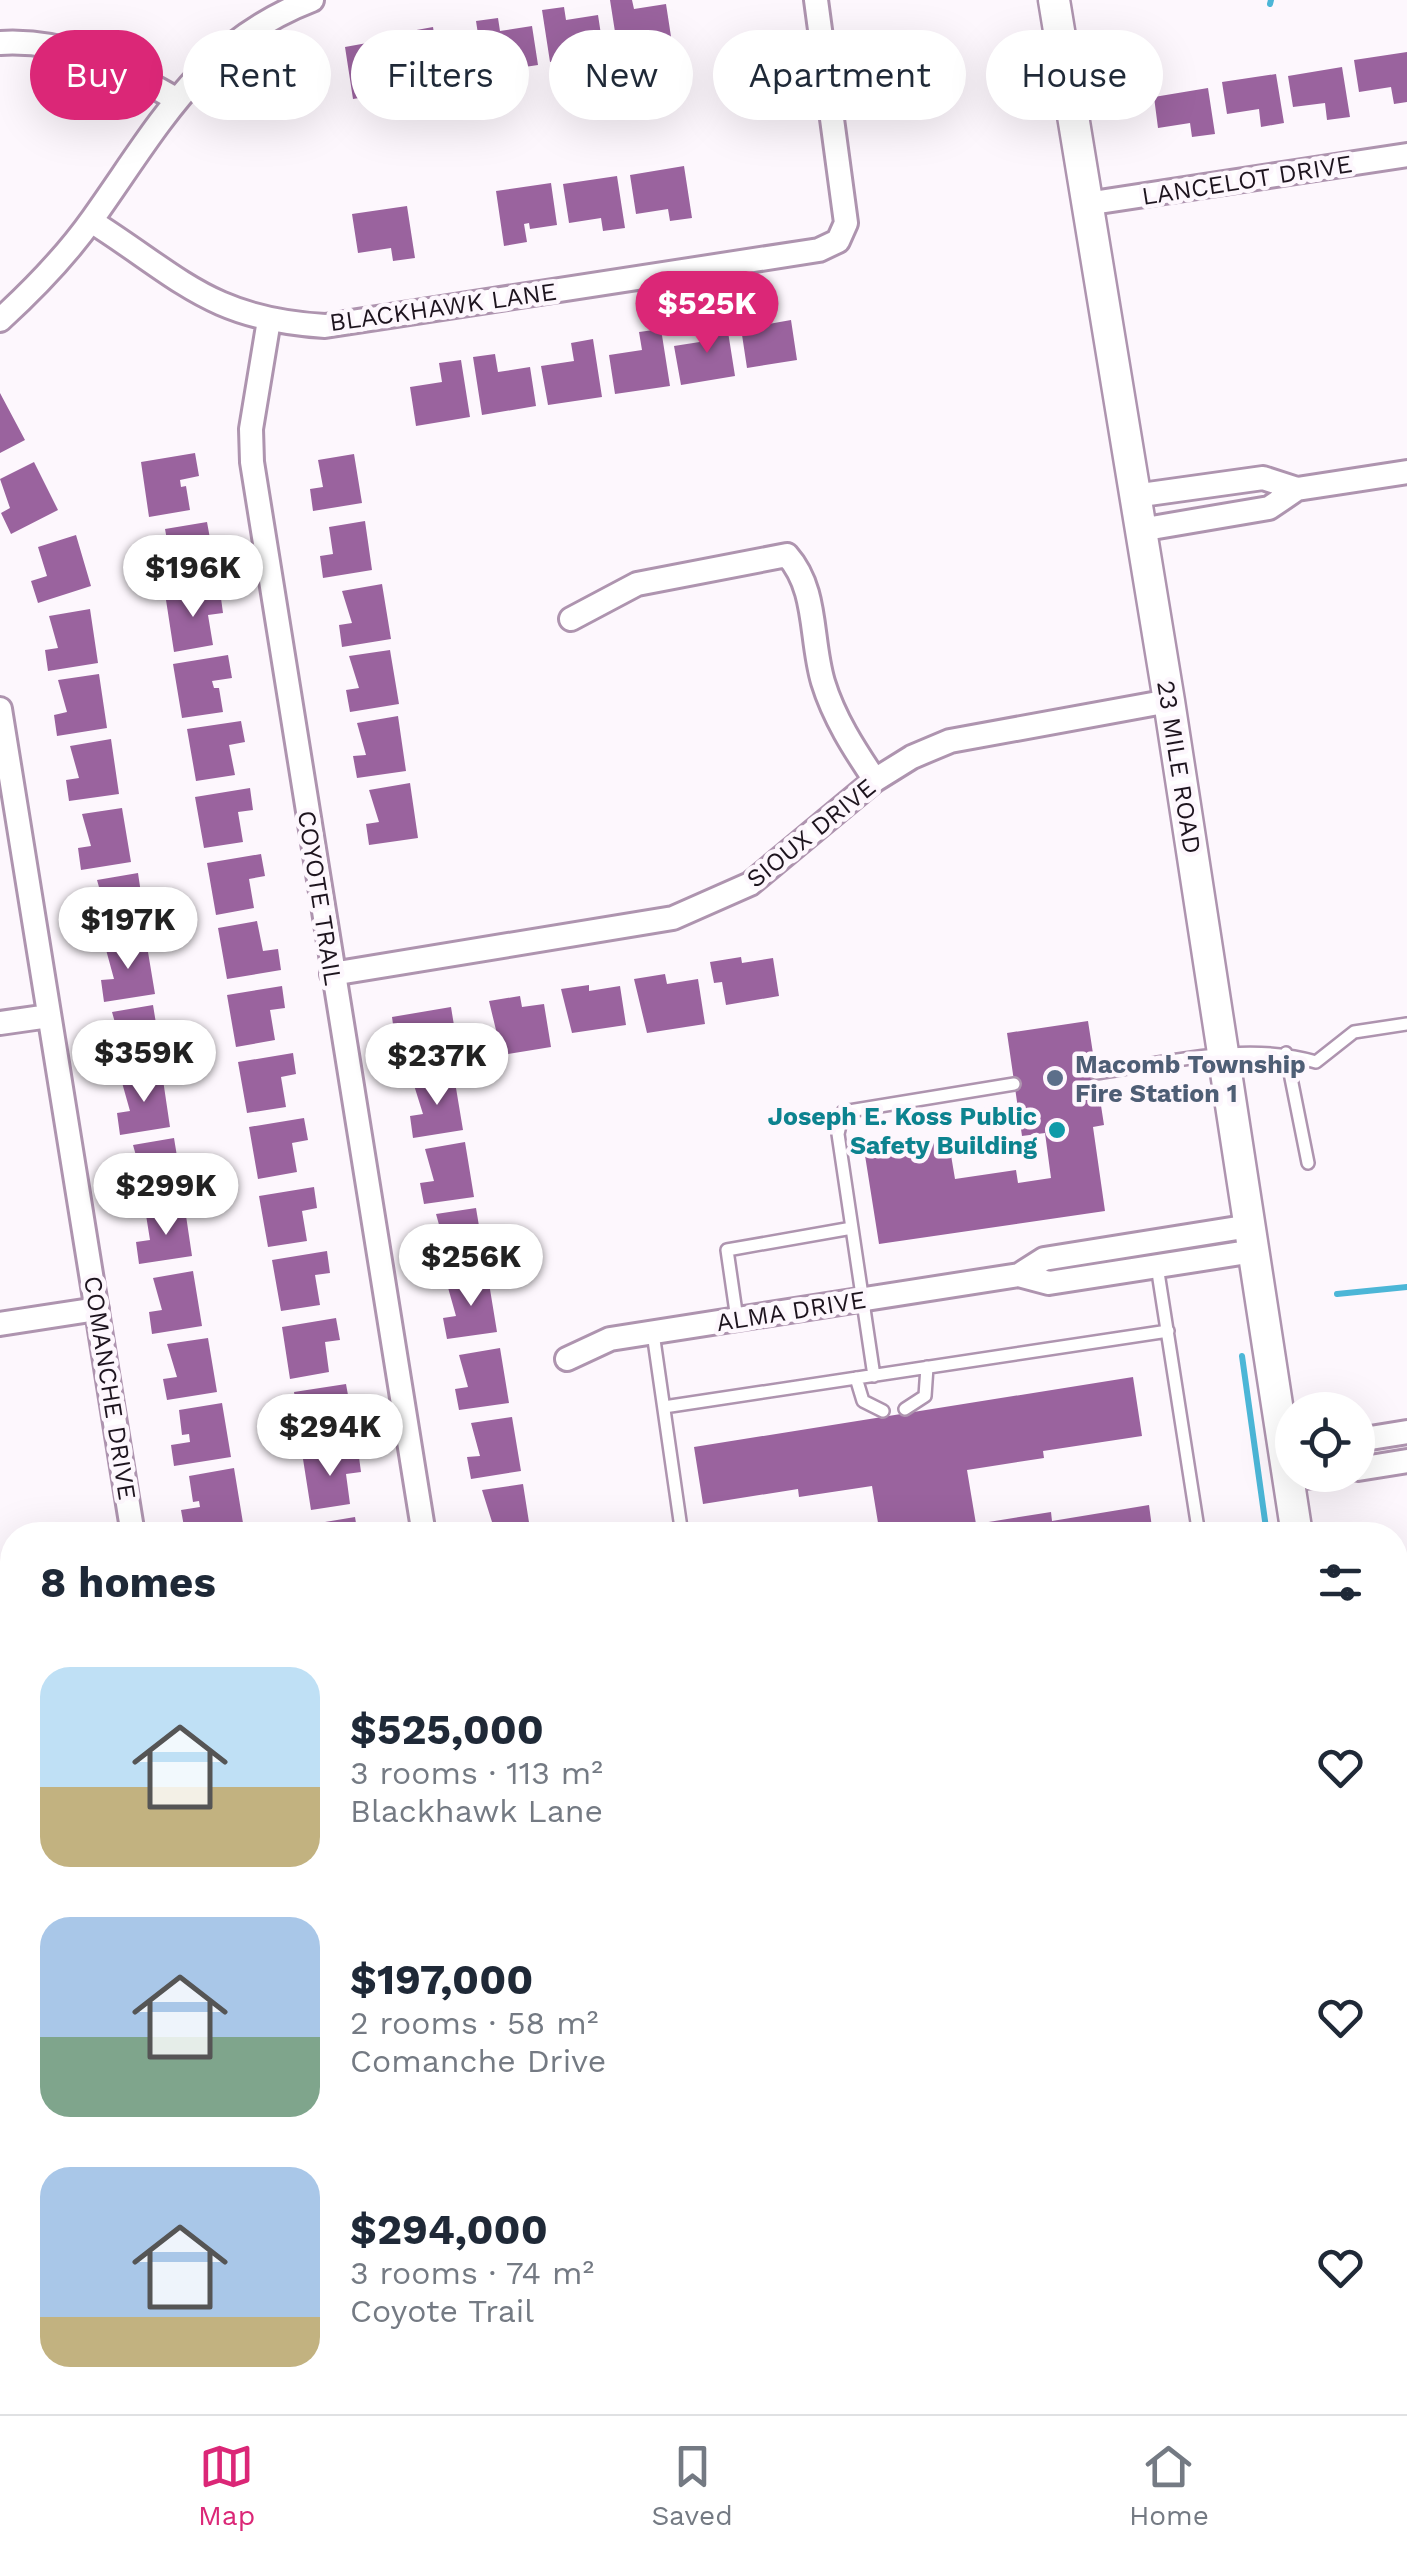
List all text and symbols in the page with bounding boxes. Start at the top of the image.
chip: Buy [30,30,163,120]
chip: Rent [183,30,331,120]
chip: Filters [351,30,529,120]
chip: New [549,30,693,120]
chip: Apartment [713,30,966,120]
chip: House [986,30,1163,120]
street label: LANCELOT DRIVE [1140,149,1354,211]
pin: $525K [637,271,777,356]
street label: BLACKHAWK LANE [328,277,558,337]
text: $525K [657,284,757,322]
pin: $196K [123,535,263,620]
text: $196K [145,548,241,586]
street label: 23 MILE ROAD [1151,678,1207,856]
street label: SIOUX DRIVE [741,772,881,894]
street label: COYOTE TRAIL [292,808,348,988]
pin: $197K [58,887,198,972]
text: $197K [81,900,175,938]
pin: $359K [74,1020,214,1105]
pin: $237K [367,1023,507,1108]
text: $359K [94,1033,194,1071]
text: $237K [387,1036,487,1074]
place label: Macomb Township Fire Station 1 [1075,1050,1306,1108]
marker: Macomb Township Fire Station 1 [1044,1067,1066,1089]
place label: Joseph E. Koss Public Safety Building [768,1102,1037,1160]
marker: Joseph E. Koss Public Safety Building [1046,1119,1068,1141]
pin: $299K [96,1153,236,1238]
text: $299K [115,1166,217,1204]
pin: $256K [401,1224,541,1309]
text: $256K [421,1237,521,1275]
street label: COMANCHE DRIVE [78,1274,142,1502]
street label: ALMA DRIVE [714,1285,868,1337]
map controls [1275,1392,1375,1492]
button: locate [1275,1392,1375,1492]
pin: $294K [260,1394,400,1479]
text: $294K [279,1407,381,1445]
icon: filters [1313,1555,1368,1610]
text: 8 homes [40,1558,216,1607]
text: $525,000 [350,1705,544,1754]
icon: home [120,1707,240,1827]
icon: heart [1313,1740,1368,1795]
text: 3 rooms · 113 m² [350,1754,603,1792]
text: Blackhawk Lane [350,1792,603,1830]
text: $197,000 [350,1955,533,2004]
icon: home [120,1957,240,2077]
icon: heart [1313,1990,1368,2045]
text: 2 rooms · 58 m² [350,2004,598,2042]
text: Comanche Drive [350,2042,606,2080]
text: $294,000 [350,2205,548,2254]
icon: home [120,2207,240,2327]
icon: heart [1313,2240,1368,2295]
text: 3 rooms · 74 m² [350,2254,594,2292]
text: Coyote Trail [350,2292,534,2330]
tab: Map [198,2439,255,2532]
tab: Saved [651,2439,733,2532]
tab: Home [1129,2439,1209,2532]

